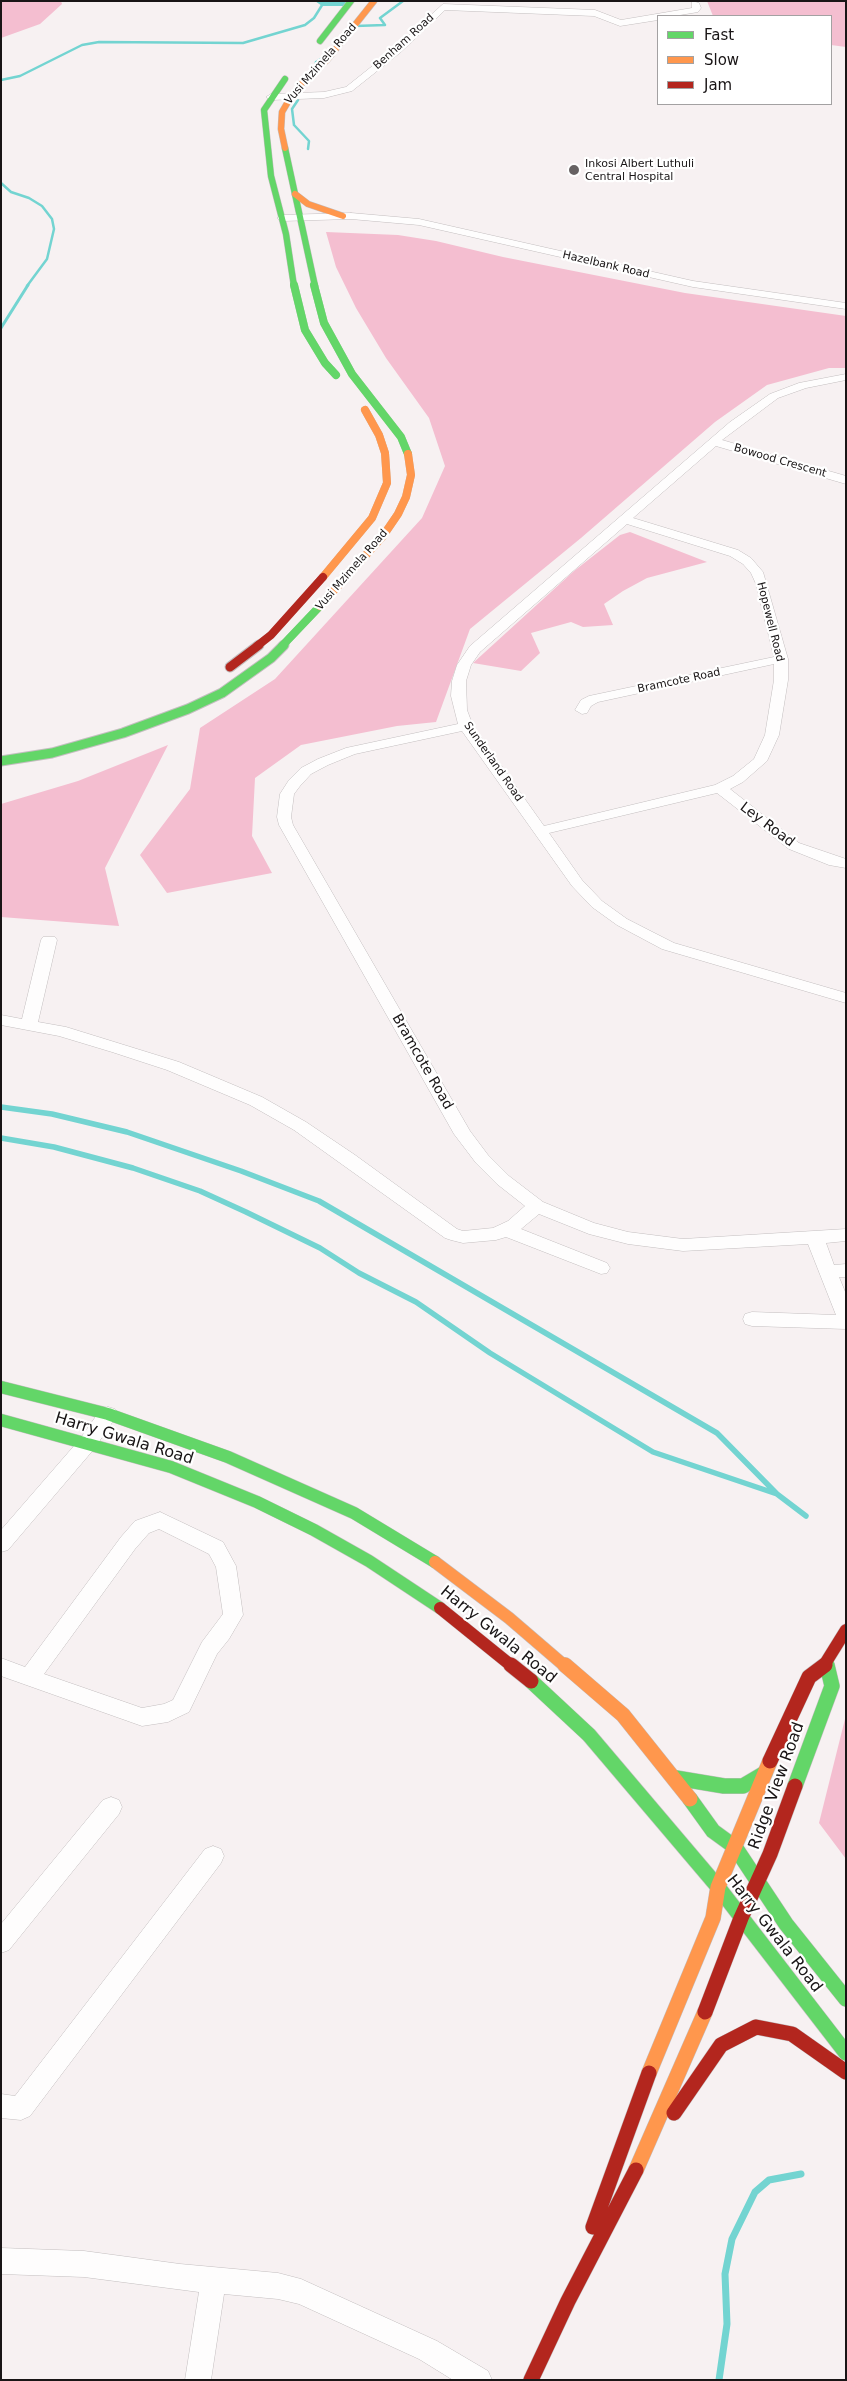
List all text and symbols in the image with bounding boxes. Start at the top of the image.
street label: Benham Road [371,11,437,73]
legend [657,15,832,105]
street label: Vusi Mzimela Road [282,21,360,107]
text: Fast [704,26,734,44]
text: Slow [704,51,739,69]
text: Jam [704,76,732,94]
place label: Inkosi Albert Luthuli Central Hospital [585,157,694,183]
marker: Inkosi Albert Luthuli Central Hospital [567,163,581,177]
street label: Hazelbank Road [561,249,651,281]
street label: Bowood Crescent [732,441,828,481]
street label: Vusi Mzimela Road [313,527,391,613]
street label: Hopewell Road [754,581,786,663]
street label: Bramcote Road [636,666,722,696]
street label: Sunderland Road [461,720,525,804]
street label: Ley Road [736,799,798,851]
street label: Bramcote Road [388,1011,456,1113]
street label: Harry Gwala Road [52,1409,196,1469]
street label: Harry Gwala Road [436,1582,560,1688]
street label: Ridge View Road [745,1720,809,1852]
street label: Harry Gwala Road [722,1871,826,1997]

